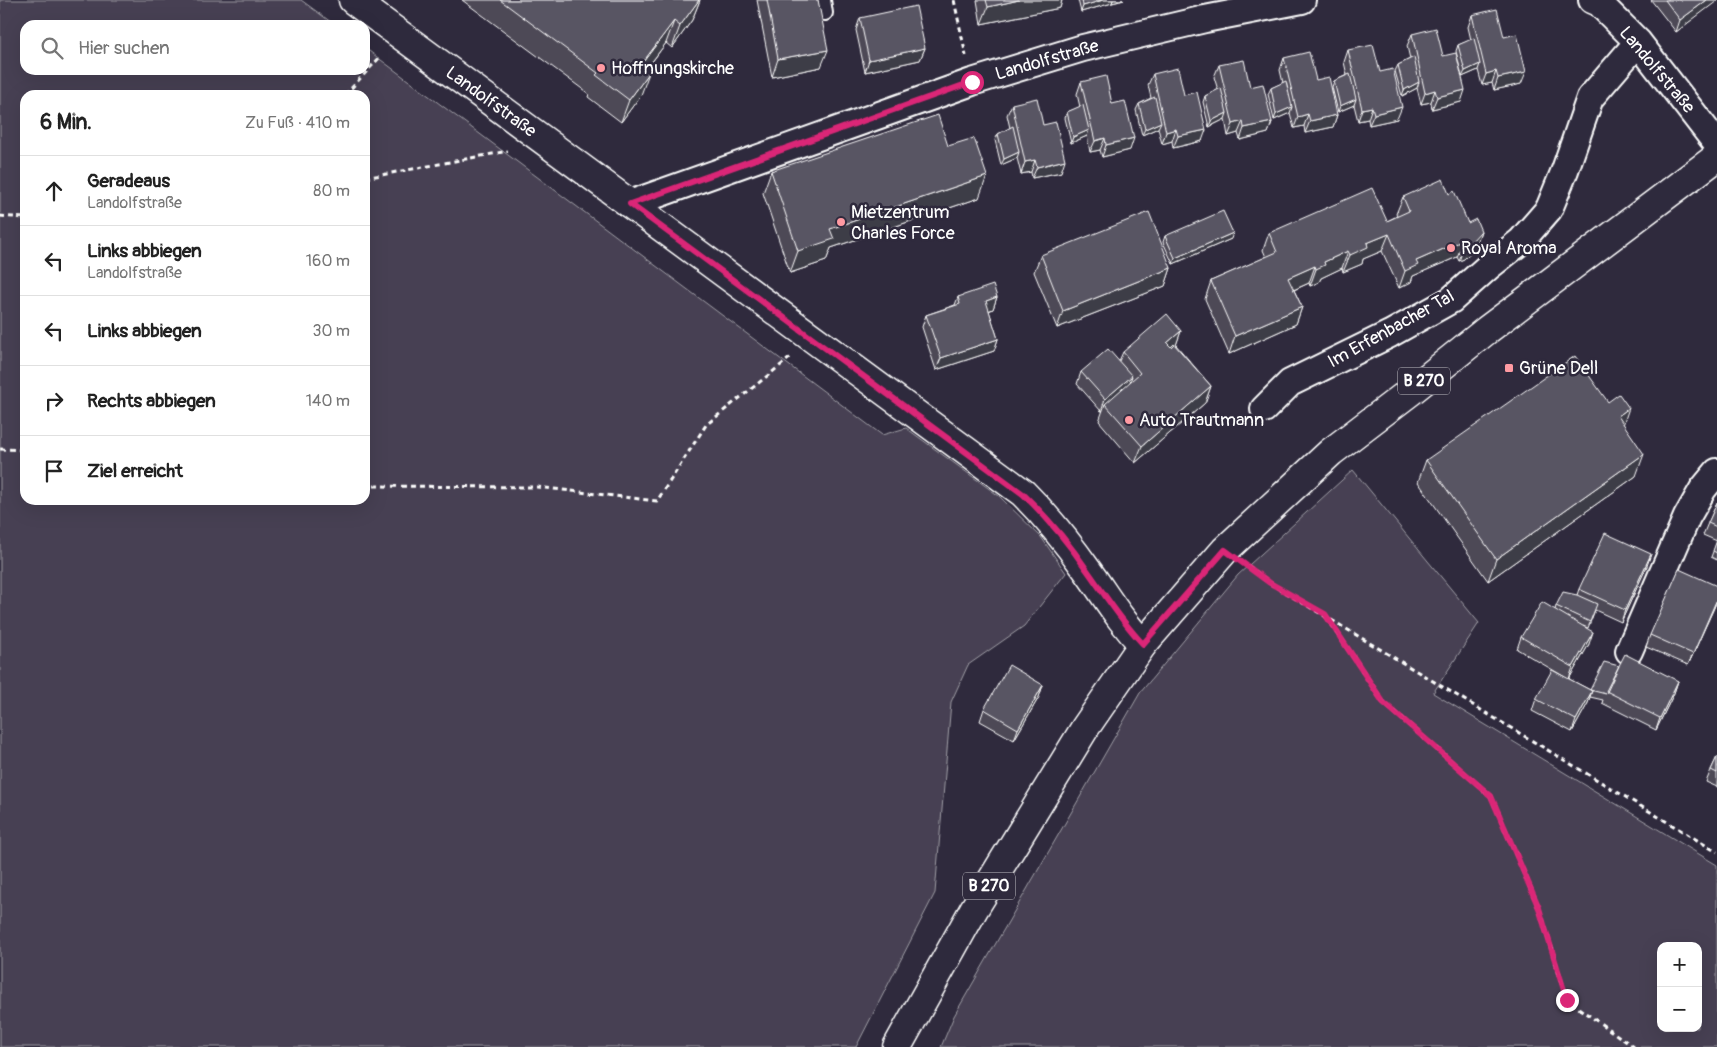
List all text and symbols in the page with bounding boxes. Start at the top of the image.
search box [20,20,370,75]
street label: Landolfstraße [1614,22,1700,118]
icon: search [38,34,66,62]
street label: Landolfstraße [993,34,1102,86]
text: Hier suchen [78,36,170,60]
place label: Hoffnungskirche [611,57,734,80]
street label: Landolfstraße [441,61,541,143]
marker: Hoffnungskirche [595,62,607,74]
route start [961,71,984,94]
text: 6 Min. [40,109,92,136]
text: Zu Fuß · 410 m [245,113,350,133]
text: Geradeaus [87,169,170,193]
icon: ahead [40,177,68,205]
text: 80 m [313,181,350,201]
text: Landolfstraße [87,193,182,213]
place label: Mietzentrum Charles Force [851,201,955,245]
marker: Mietzentrum Charles Force [835,216,847,228]
place label: Royal Aroma [1461,237,1557,260]
text: Links abbiegen [87,239,202,263]
marker: Royal Aroma [1445,242,1457,254]
icon: left [40,247,68,275]
text: 160 m [306,251,350,271]
text: Landolfstraße [87,263,182,283]
street label: Im Erfenbacher Tal [1324,285,1458,373]
icon: left [40,317,68,345]
text: Links abbiegen [87,319,202,343]
text: 30 m [312,321,350,341]
place label: Grüne Dell [1519,357,1598,380]
marker: Grüne Dell [1503,362,1515,374]
road number: B 270 [1398,368,1450,394]
icon: right [40,387,68,415]
text: Rechts abbiegen [87,389,216,413]
text: 140 m [306,391,350,411]
place label: Auto Trautmann [1139,409,1264,432]
marker: Auto Trautmann [1123,414,1135,426]
icon: arrive [40,457,68,485]
text: Ziel erreicht [87,459,183,483]
road number: B 270 [963,872,1015,899]
map controls [1657,942,1702,1032]
button: + [1657,942,1702,987]
button: − [1657,987,1702,1032]
route end [1556,989,1579,1012]

